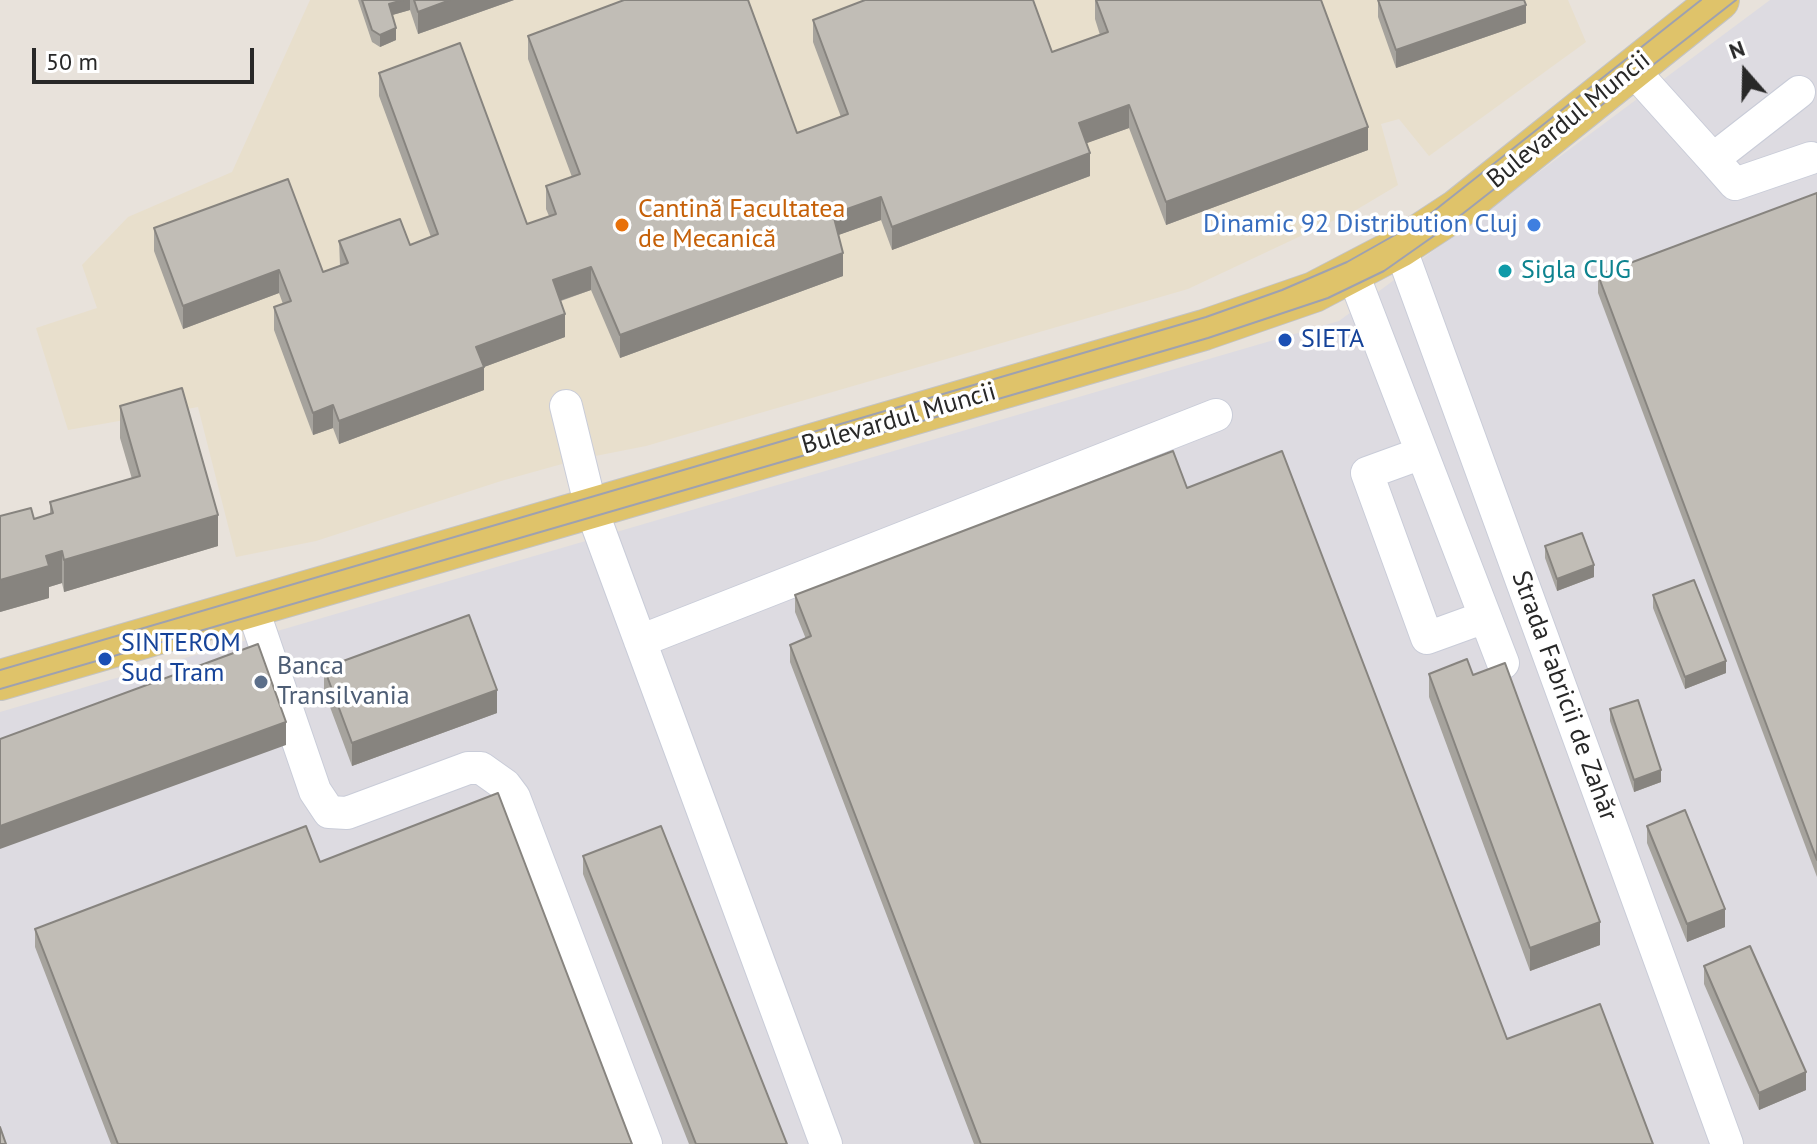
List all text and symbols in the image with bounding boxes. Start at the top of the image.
scale bar [36,32,258,82]
north arrow [1705,32,1785,112]
text: N [1725,34,1748,65]
street label: Bulevardul Muncii [1481,45,1657,195]
text: 50 m [46,46,98,77]
place label: Cantină Facultatea de Mecanică [638,194,845,256]
place label: Dinamic 92 Distribution Cluj [1203,209,1518,241]
marker: Cantină Facultatea de Mecanică [613,216,631,234]
marker: Dinamic 92 Distribution Cluj [1525,216,1543,234]
place label: Sigla CUG [1521,255,1631,287]
marker: Sigla CUG [1496,262,1514,280]
place label: SIETA [1301,324,1364,356]
marker: SIETA [1276,331,1294,349]
street label: Bulevardul Muncii [798,376,1000,462]
street label: Strada Fabricii de Zahăr [1504,567,1624,825]
place label: SINTEROM Sud Tram [121,628,241,690]
marker: SINTEROM Sud Tram [96,650,114,668]
place label: Banca Transilvania [277,651,410,712]
marker: Banca Transilvania [252,673,270,691]

